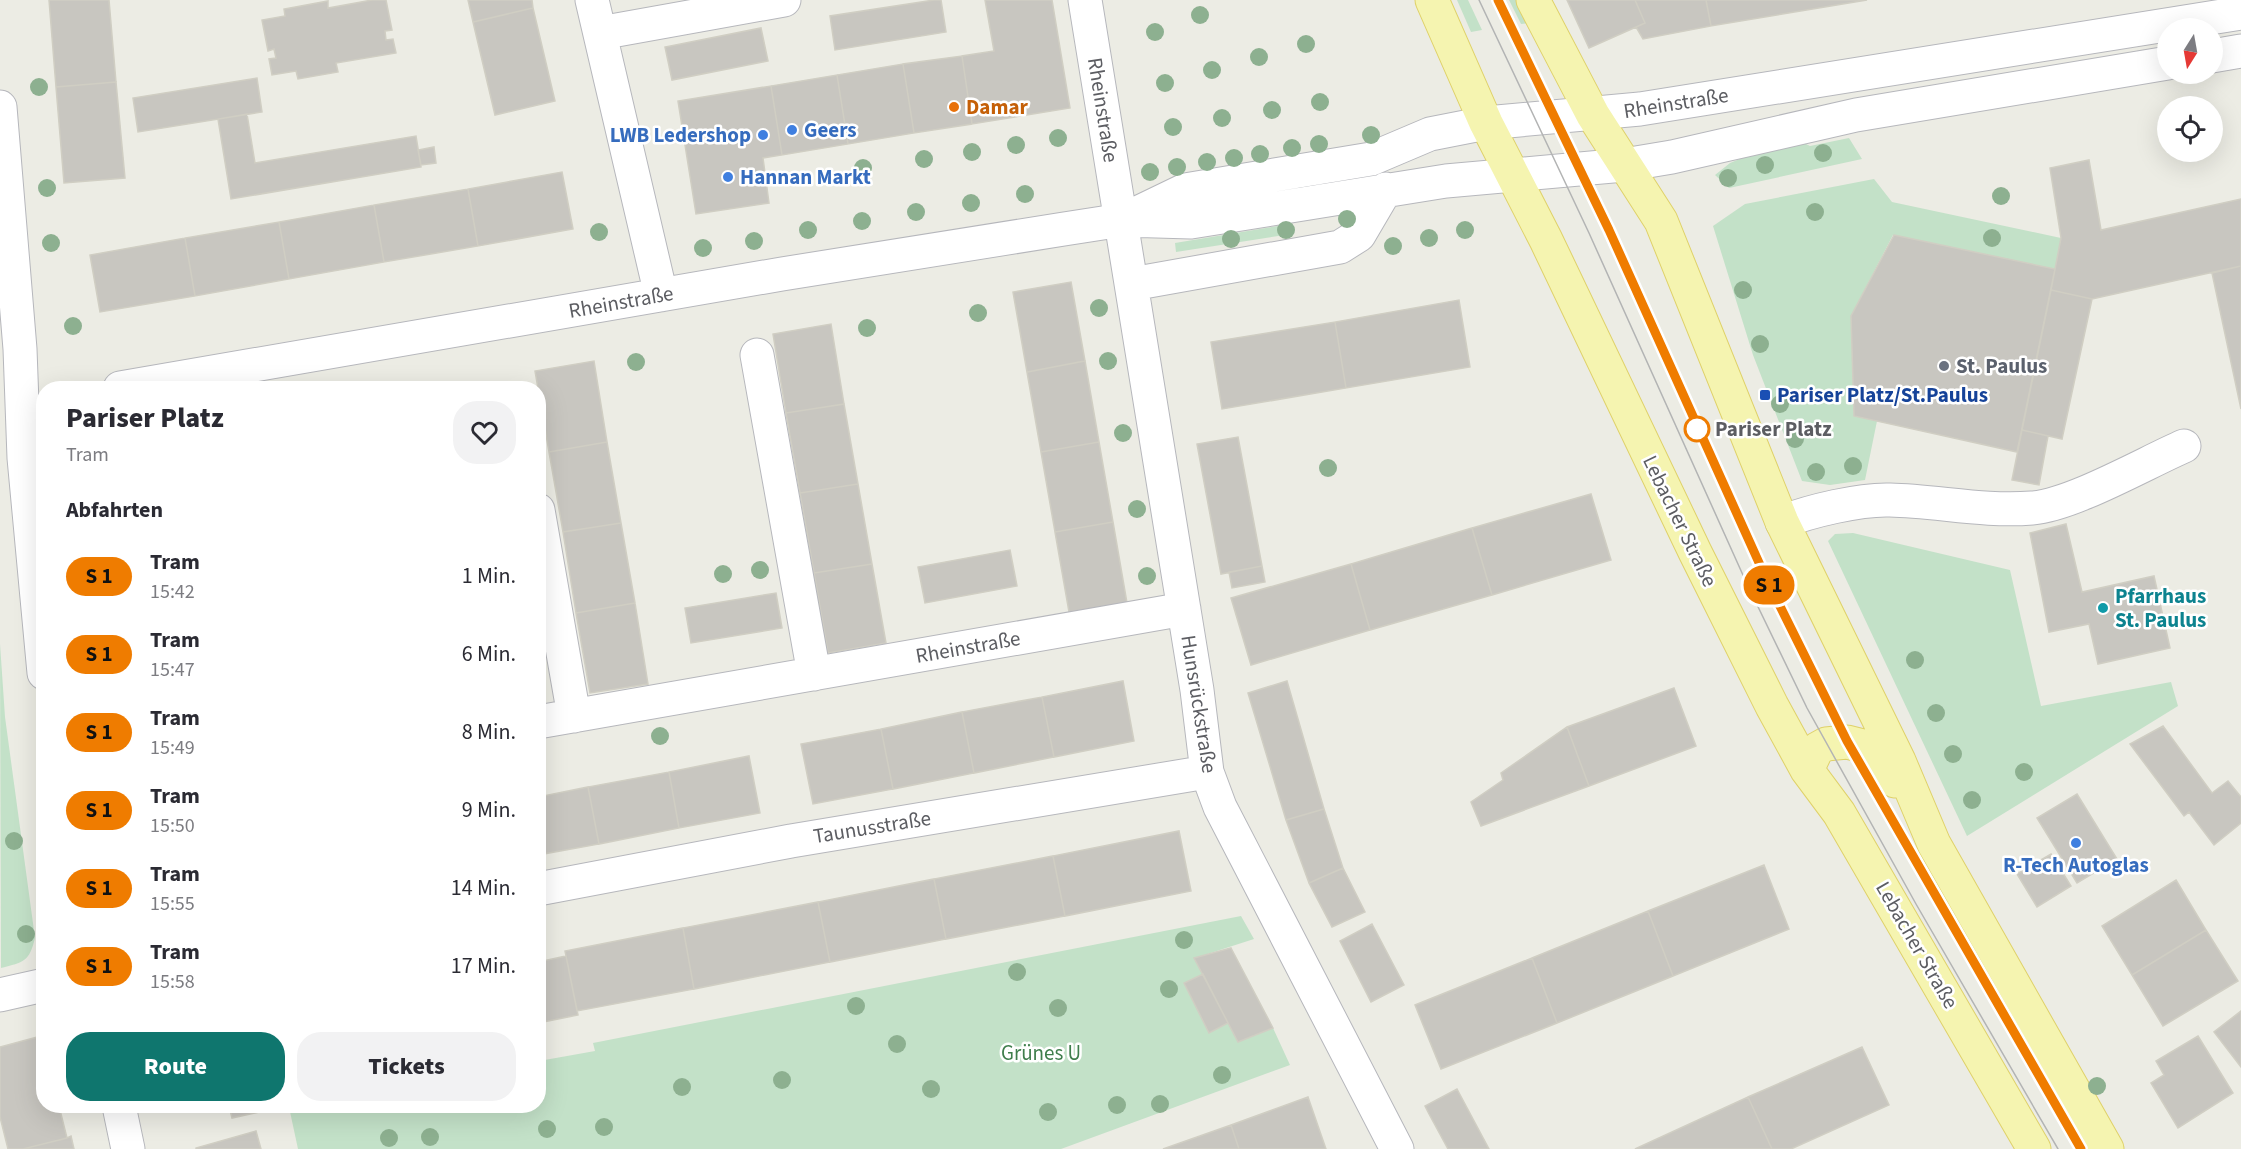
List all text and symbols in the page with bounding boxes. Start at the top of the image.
north arrow [2157,18,2223,84]
map controls [2157,18,2223,162]
street label: Rheinstraße [1080,55,1126,165]
street label: Rheinstraße [1621,80,1731,126]
place label: Damar [966,92,1028,122]
button: locate [2157,96,2223,162]
marker: Damar [947,100,961,114]
place label: Geers [804,115,857,145]
place label: LWB Ledershop [610,120,751,150]
marker: Geers [785,123,799,137]
marker: LWB Ledershop [756,128,770,142]
place label: Hannan Markt [740,162,871,192]
marker: Hannan Markt [721,170,735,184]
street label: Rheinstraße [566,278,676,326]
place label: St. Paulus [1956,351,2047,381]
marker: St. Paulus [1937,359,1951,373]
place label: Pariser Platz/St.Paulus [1777,380,1988,410]
marker: Pariser Platz/St.Paulus [1758,388,1772,402]
text: Pariser Platz [66,398,224,438]
button: heart [453,401,516,464]
place label: Pariser Platz [1715,414,1832,444]
marker: Pariser Platz [1684,416,1710,442]
text: Tram [66,441,109,469]
street label: Lebacher Straße [1635,450,1725,592]
text: Abfahrten [66,494,163,526]
text: Tram [150,546,200,578]
text: 1 Min. [462,560,516,592]
text: S 1 [86,561,112,591]
line badge: S 1 [1734,566,1804,604]
text: S 1 [1756,570,1782,600]
text: 15:42 [150,578,195,606]
place label: Pfarrhaus St. Paulus [2115,581,2206,635]
marker: Pfarrhaus St. Paulus [2096,601,2110,615]
street label: Rheinstraße [913,623,1023,671]
text: Tram [150,624,200,656]
street label: Hunsrückstraße [1173,633,1225,775]
text: 6 Min. [462,638,516,670]
text: S 1 [86,639,112,669]
text: 15:47 [150,656,195,684]
text: Tram [150,702,200,734]
text: 8 Min. [462,716,516,748]
text: S 1 [86,717,112,747]
text: 15:49 [150,734,195,762]
text: Tram [150,780,200,812]
text: 9 Min. [462,794,516,826]
text: S 1 [86,795,112,825]
street label: Taunusstraße [811,803,933,851]
text: 15:50 [150,812,195,840]
marker: R-Tech Autoglas [2069,836,2083,850]
place label: R-Tech Autoglas [2003,850,2149,880]
text: Tram [150,858,200,890]
text: 14 Min. [451,872,516,904]
text: S 1 [86,873,112,903]
street label: Lebacher Straße [1868,876,1966,1014]
text: 15:55 [150,890,195,918]
text: Tram [150,936,200,968]
text: 17 Min. [451,950,516,982]
text: S 1 [86,951,112,981]
text: 15:58 [150,968,195,996]
button: Route [66,1032,285,1101]
button: Tickets [297,1032,516,1101]
park label: Grünes U [1001,1038,1081,1068]

